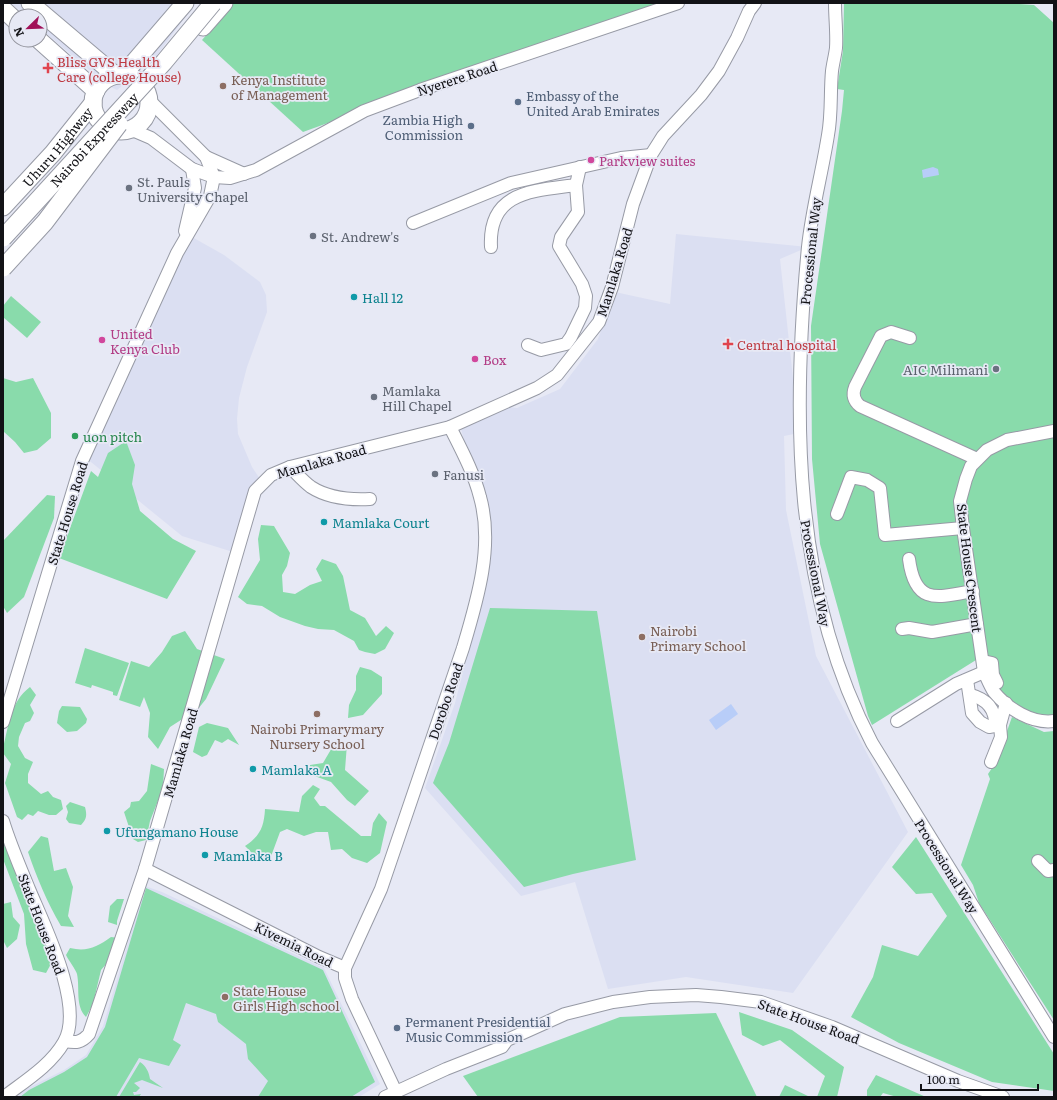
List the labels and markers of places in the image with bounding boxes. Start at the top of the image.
place label: Bliss GVS Health Care (college House) [57,52,182,86]
marker: Bliss GVS Health Care (college House) [42,62,54,74]
place label: Kenya Institute of Management [231,70,328,104]
marker: Kenya Institute of Management [218,81,228,91]
place label: Embassy of the United Arab Emirates [526,86,660,120]
marker: Embassy of the United Arab Emirates [513,97,523,107]
place label: Zambia High Commission [383,110,463,144]
marker: Zambia High Commission [466,121,476,131]
place label: Parkview suites [599,151,696,170]
marker: Parkview suites [586,155,596,165]
place label: St. Pauls University Chapel [137,172,249,206]
marker: St. Pauls University Chapel [124,183,134,193]
place label: St. Andrew's [321,227,399,246]
marker: St. Andrew's [308,231,318,241]
place label: Hall 12 [362,288,404,307]
marker: Hall 12 [349,292,359,302]
place label: United Kenya Club [110,324,180,358]
marker: United Kenya Club [97,335,107,345]
place label: Central hospital [737,335,837,354]
marker: Central hospital [722,338,734,350]
place label: Box [483,350,507,369]
marker: Box [470,354,480,364]
place label: AIC Milimani [903,360,989,379]
marker: AIC Milimani [991,364,1001,374]
place label: Mamlaka Hill Chapel [382,381,453,415]
marker: Mamlaka Hill Chapel [369,392,379,402]
place label: uon pitch [83,427,142,446]
marker: uon pitch [70,431,80,441]
place label: Fanusi [443,465,485,484]
marker: Fanusi [430,469,440,479]
place label: Mamlaka Court [332,513,430,532]
marker: Mamlaka Court [319,517,329,527]
place label: Nairobi Primary School [650,621,747,655]
marker: Nairobi Primary School [637,632,647,642]
marker: Nairobi Primarymary Nursery School [312,709,322,719]
place label: Nairobi Primarymary Nursery School [250,719,385,753]
place label: Mamlaka A [261,760,332,779]
marker: Mamlaka A [248,764,258,774]
place label: Ufungamano House [115,822,239,841]
marker: Ufungamano House [102,826,112,836]
place label: Mamlaka B [213,846,283,865]
marker: Mamlaka B [200,850,210,860]
place label: State House Girls High school [233,981,340,1015]
marker: State House Girls High school [220,992,230,1002]
place label: Permanent Presidential Music Commission [405,1012,551,1046]
marker: Permanent Presidential Music Commission [392,1023,402,1033]

